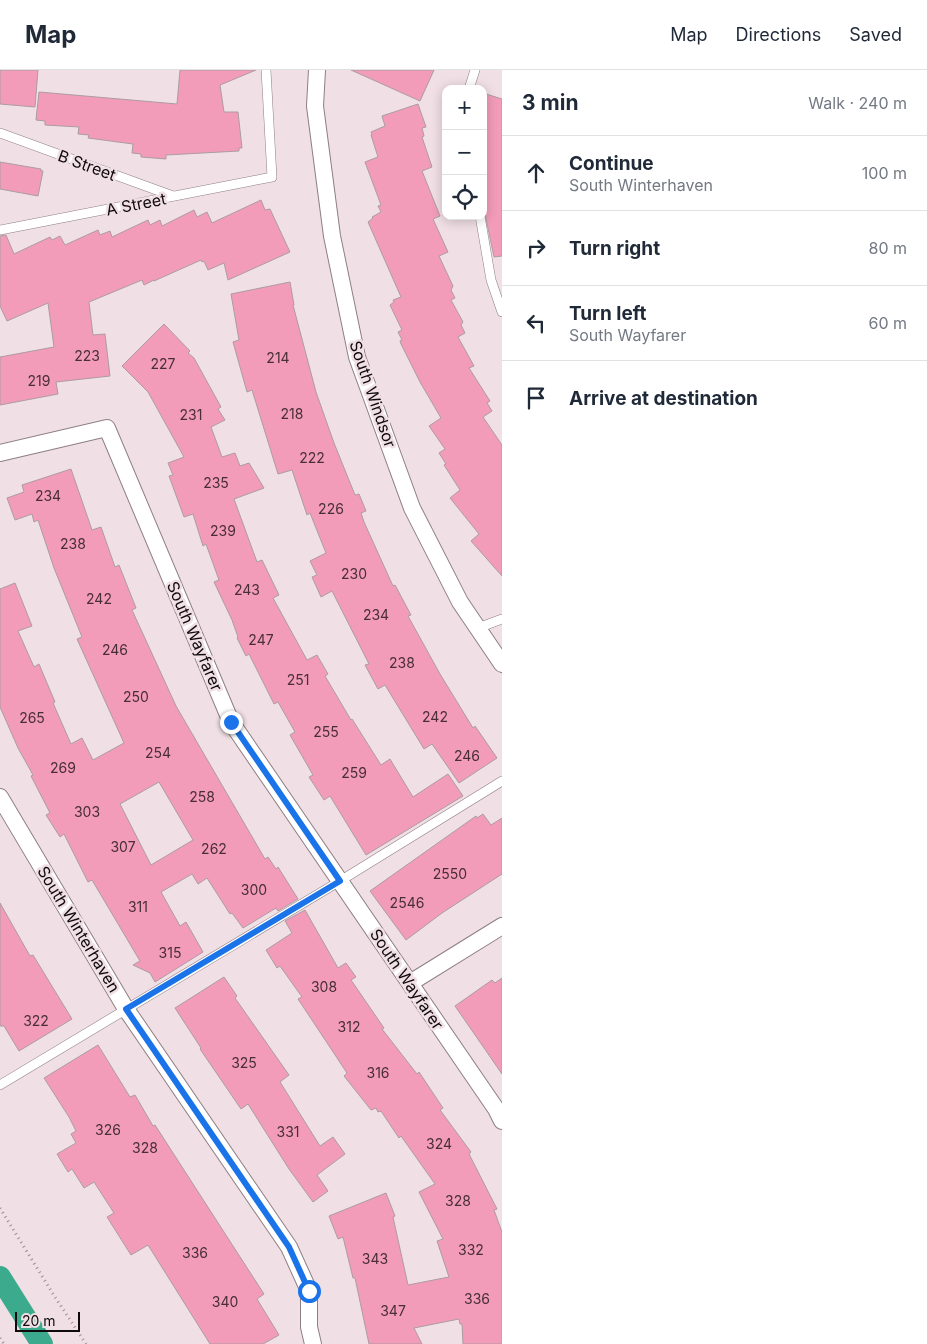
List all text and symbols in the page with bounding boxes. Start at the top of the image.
text: Map [25,20,76,49]
text: Map [670,24,708,45]
text: Directions [736,24,821,45]
text: Saved [849,24,902,45]
map controls [442,85,487,220]
button: + [442,85,487,130]
text: 3 min [522,90,578,115]
text: Walk · 240 m [808,93,907,113]
button: − [442,130,487,175]
street label: B Street [55,145,119,185]
text: Continue [569,152,654,175]
icon: ahead [522,159,550,187]
text: 100 m [862,163,907,183]
button: locate [442,175,487,220]
text: South Winterhaven [569,175,713,195]
street label: A Street [104,188,168,220]
icon: right [522,234,550,262]
text: Turn right [569,237,660,260]
text: 80 m [868,238,907,258]
text: Turn left [569,302,647,325]
icon: left [522,309,550,337]
text: 60 m [868,313,907,333]
text: South Wayfarer [569,325,686,345]
street label: South Windsor [345,338,401,450]
house number: 223 [74,347,100,364]
house number: 214 [266,349,290,366]
house number: 227 [151,355,176,372]
house number: 219 [28,372,50,389]
icon: arrive [522,384,550,412]
text: Arrive at destination [569,387,758,410]
house number: 218 [281,405,303,422]
house number: 231 [180,406,202,423]
house number: 222 [299,449,325,466]
house number: 235 [203,474,229,491]
house number: 234 [35,487,61,504]
house number: 226 [318,500,344,517]
house number: 239 [210,522,236,539]
house number: 238 [60,535,86,552]
house number: 230 [341,565,367,582]
street label: South Wayfarer [163,578,227,694]
house number: 243 [234,581,260,598]
house number: 242 [86,590,112,607]
house number: 234 [363,606,389,623]
house number: 247 [248,631,274,648]
house number: 246 [102,641,128,658]
house number: 238 [389,654,415,671]
house number: 251 [287,671,309,688]
house number: 250 [123,688,149,705]
house number: 242 [422,708,448,725]
house number: 265 [19,709,45,726]
route end [220,711,243,734]
house number: 255 [313,723,339,740]
house number: 254 [145,744,171,761]
house number: 246 [454,747,480,764]
house number: 269 [50,759,76,776]
house number: 259 [341,764,367,781]
house number: 258 [189,788,215,805]
house number: 303 [74,803,100,820]
house number: 307 [110,838,136,855]
house number: 262 [201,840,227,857]
street label: South Winterhaven [33,862,125,996]
house number: 2550 [433,865,467,882]
house number: 300 [241,881,267,898]
house number: 2546 [390,894,424,911]
house number: 311 [128,898,148,915]
street label: South Wayfarer [366,925,448,1033]
house number: 315 [159,944,181,961]
house number: 308 [311,978,337,995]
house number: 322 [23,1012,49,1029]
house number: 312 [338,1018,360,1035]
house number: 325 [231,1054,257,1071]
house number: 316 [366,1064,390,1081]
house number: 326 [95,1121,121,1138]
house number: 331 [277,1123,300,1140]
house number: 324 [426,1135,452,1152]
house number: 328 [132,1139,158,1156]
house number: 328 [445,1192,471,1209]
house number: 332 [458,1241,484,1258]
house number: 336 [182,1244,208,1261]
house number: 343 [362,1250,388,1267]
route start [298,1280,321,1303]
house number: 336 [464,1290,490,1307]
house number: 340 [212,1293,238,1310]
house number: 347 [380,1302,406,1319]
scale bar [15,1309,80,1332]
text: 20 m [22,1312,56,1329]

